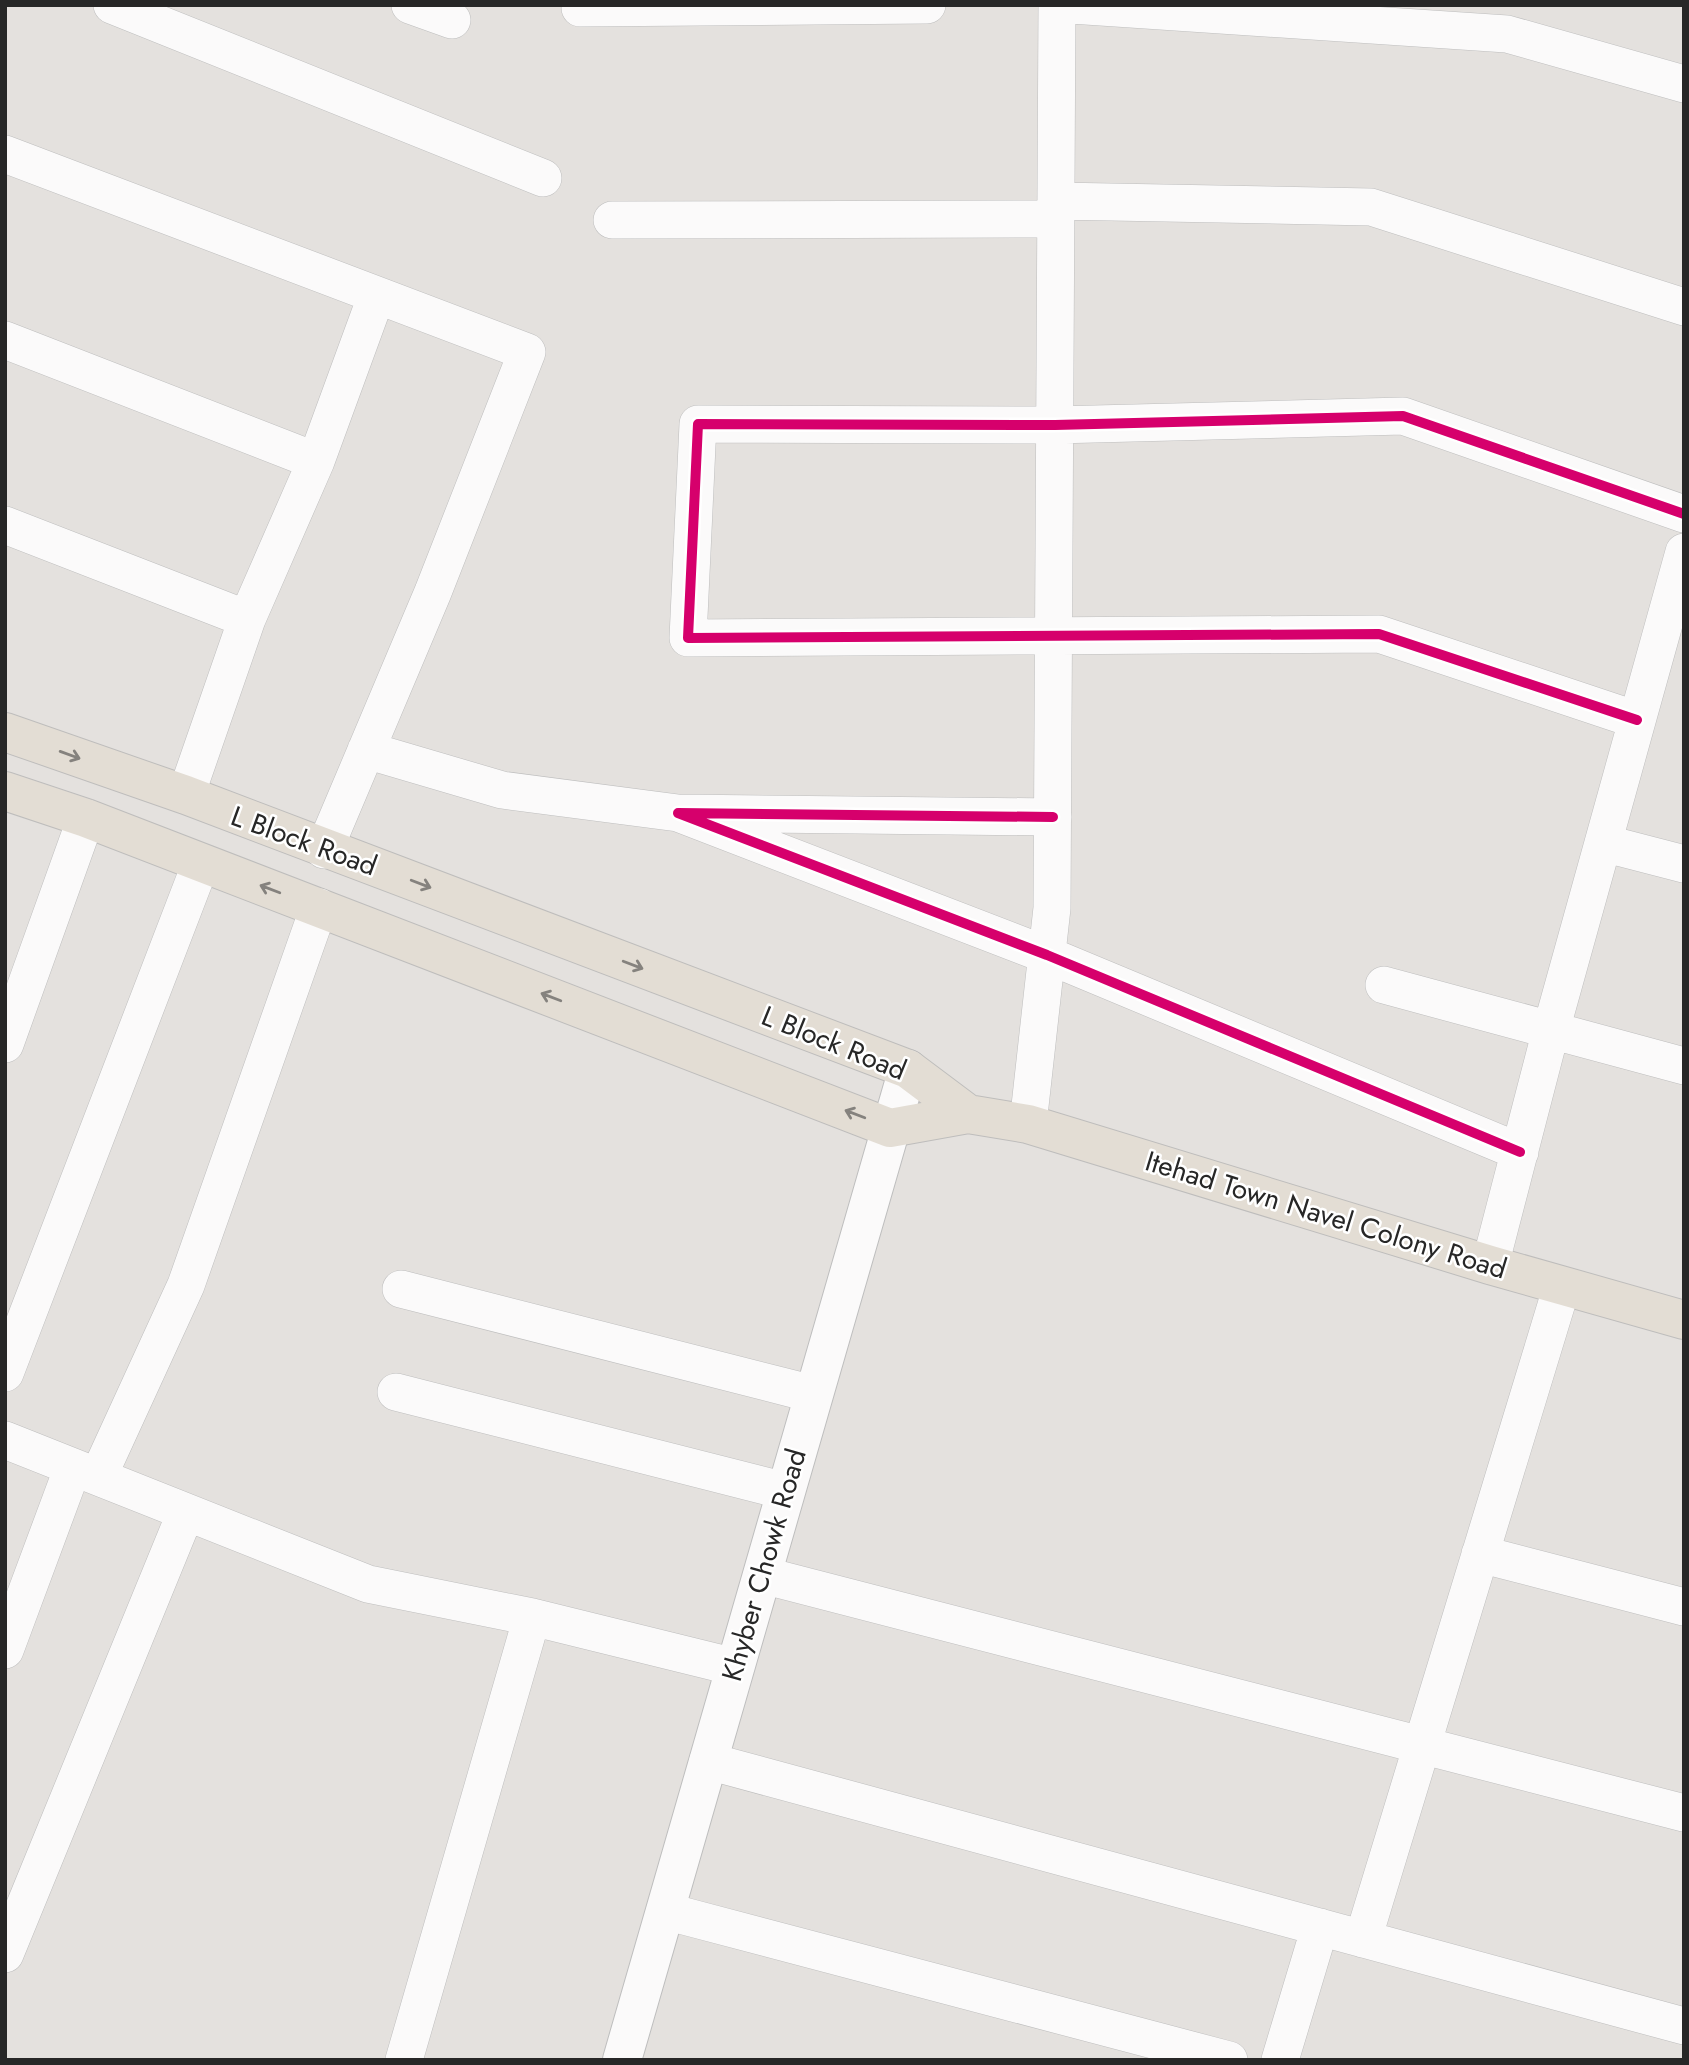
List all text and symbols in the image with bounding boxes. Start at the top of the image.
one-way arrow [58,750,80,762]
street label: L Block Road [225,796,383,886]
one-way arrow [409,879,431,892]
one-way arrow [260,882,282,894]
one-way arrow [622,960,644,973]
one-way arrow [541,990,562,1002]
street label: L Block Road [755,995,913,1091]
one-way arrow [844,1107,866,1120]
street label: Itehad Town Navel Colony Road [1140,1140,1512,1290]
street label: Khyber Chowk Road [711,1444,817,1686]

